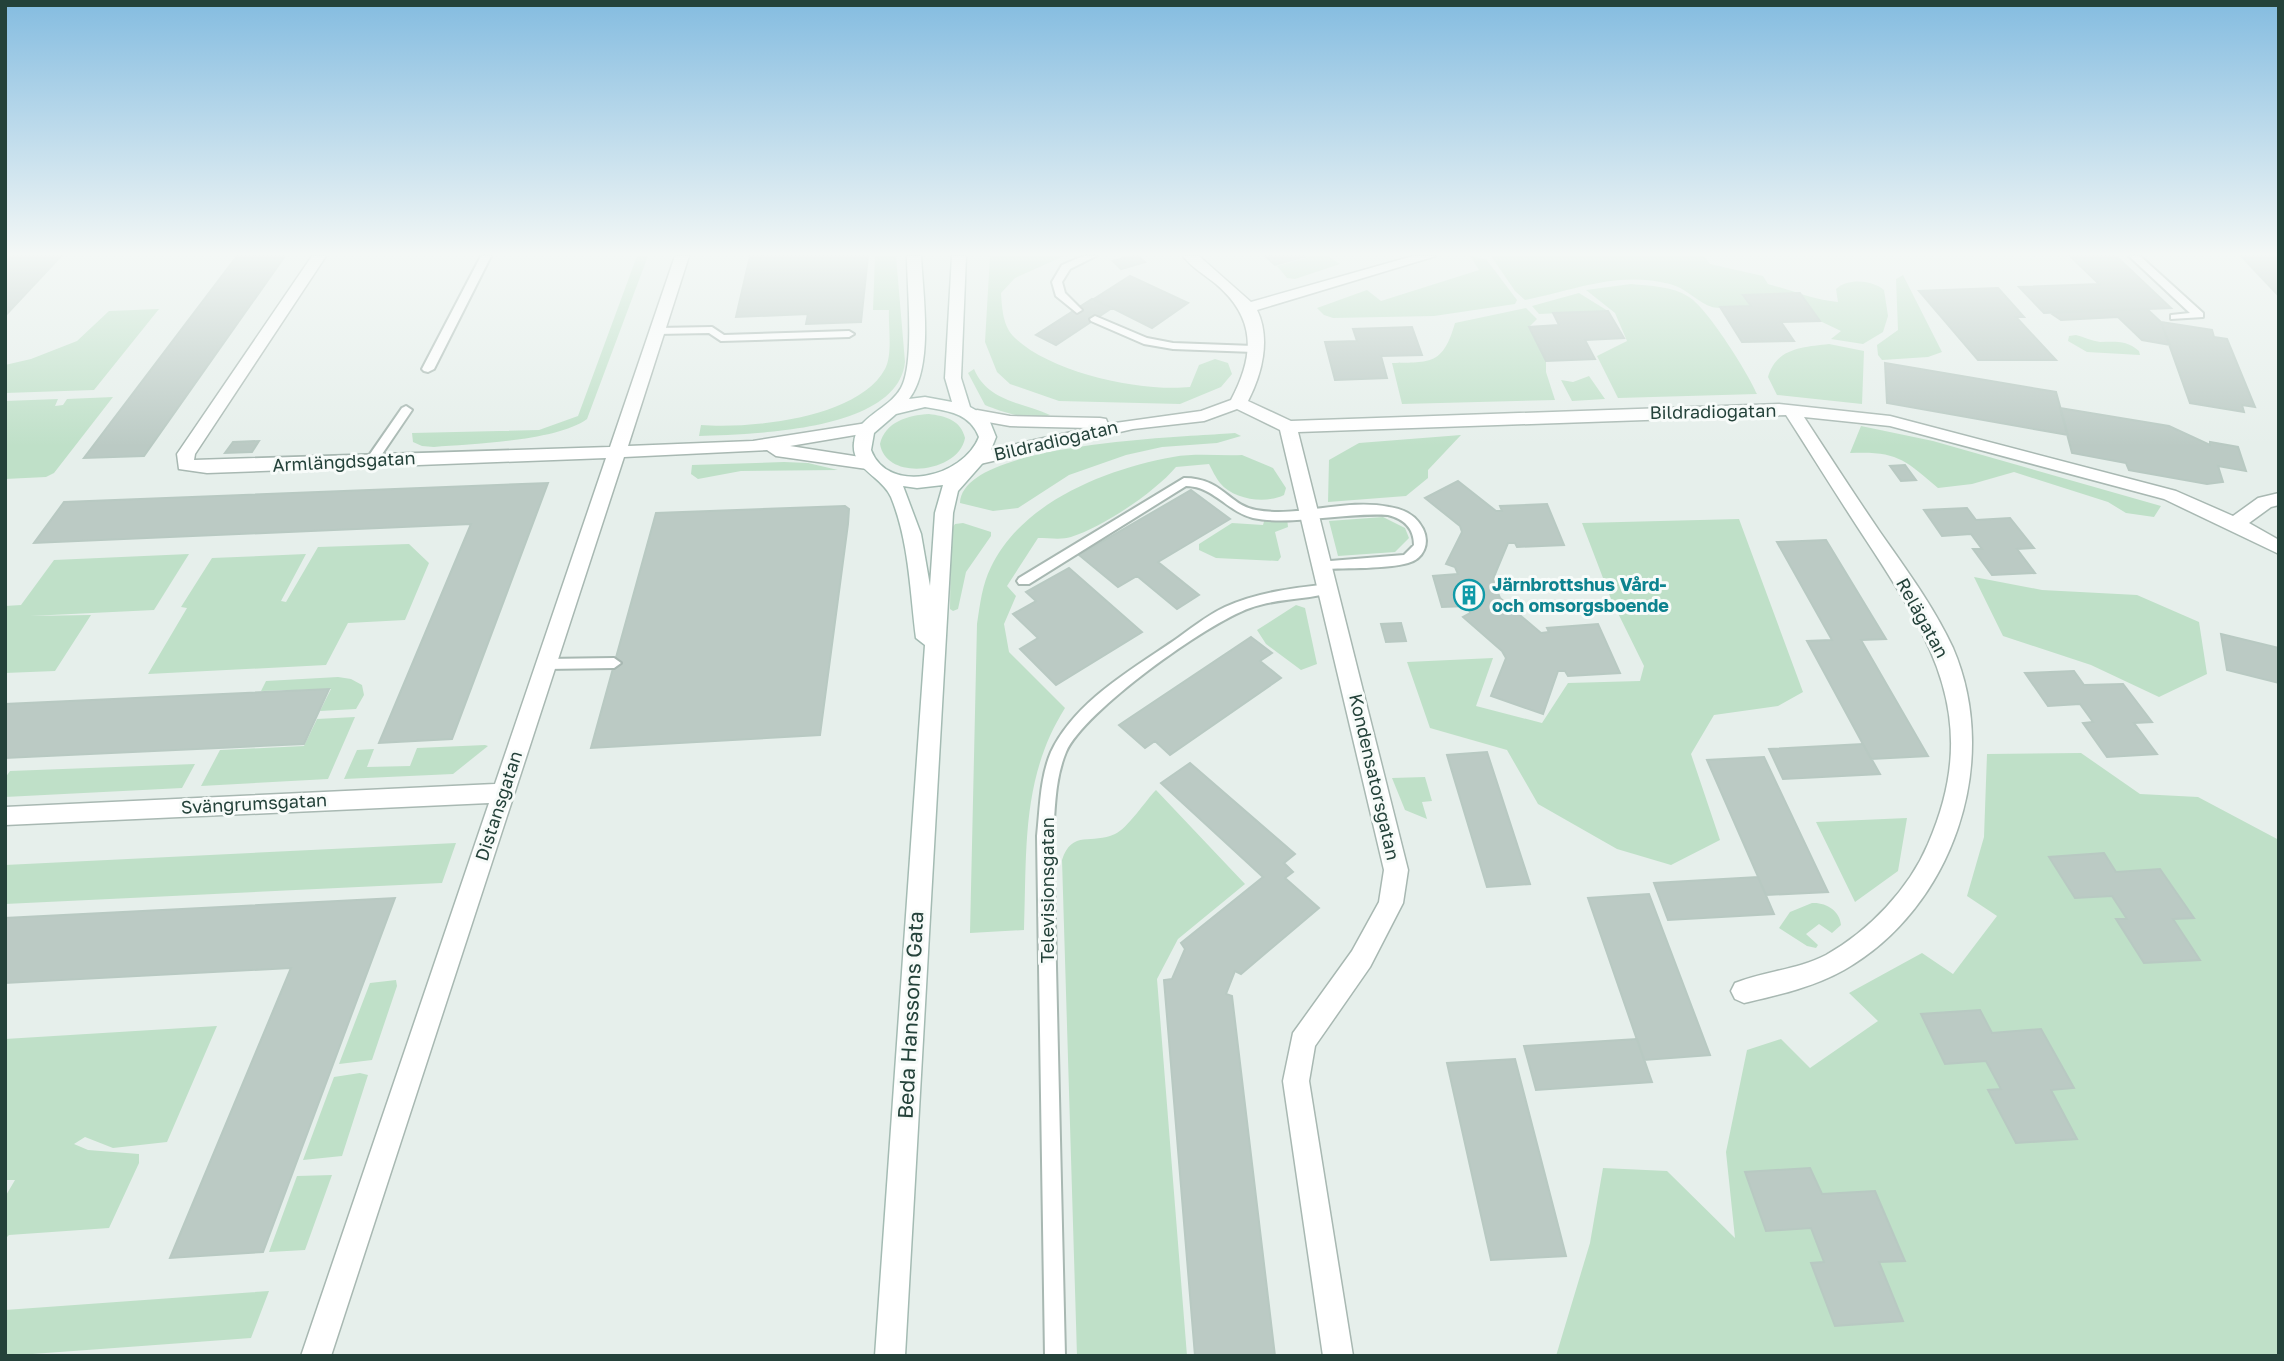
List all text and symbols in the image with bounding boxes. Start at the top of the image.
street label: Bildradiogatan [1649,399,1777,423]
street label: Bildradiogatan [992,415,1120,465]
street label: Armlängdsgatan [272,446,416,476]
place label: Järnbrottshus Vård- och omsorgsboende [1492,573,1669,616]
street label: Relägatan [1892,574,1954,661]
building icon: Järnbrottshus Vård- och omsorgsboende [1452,578,1486,612]
street label: Kondensatorsgatan [1345,691,1405,862]
street label: Distansgatan [470,748,526,864]
street label: Svängrumsgatan [180,788,328,818]
street label: Televisionsgatan [1036,817,1058,963]
street label: Beda Hanssons Gata [892,910,928,1119]

